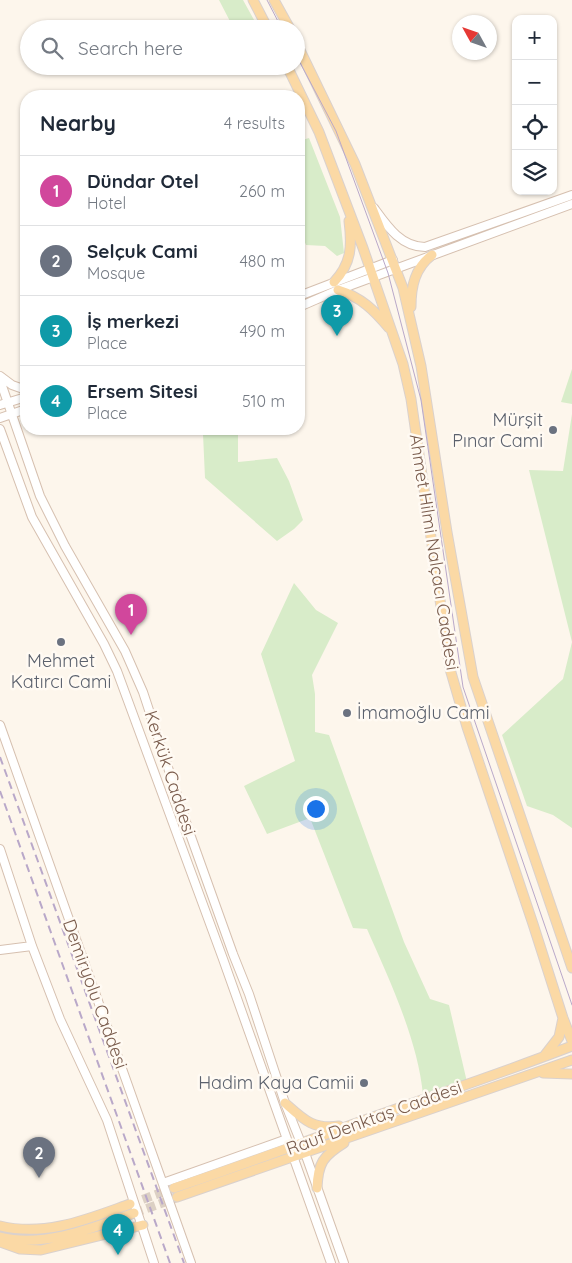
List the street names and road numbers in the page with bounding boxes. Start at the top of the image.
street label: Ahmet Hilmi Nalçacı Caddesi [404,432,465,672]
street label: Kerkük Caddesi [139,707,202,838]
street label: Demiryolu Caddesi [58,916,133,1072]
street label: Rauf Denktaş Caddesi [283,1075,465,1160]

